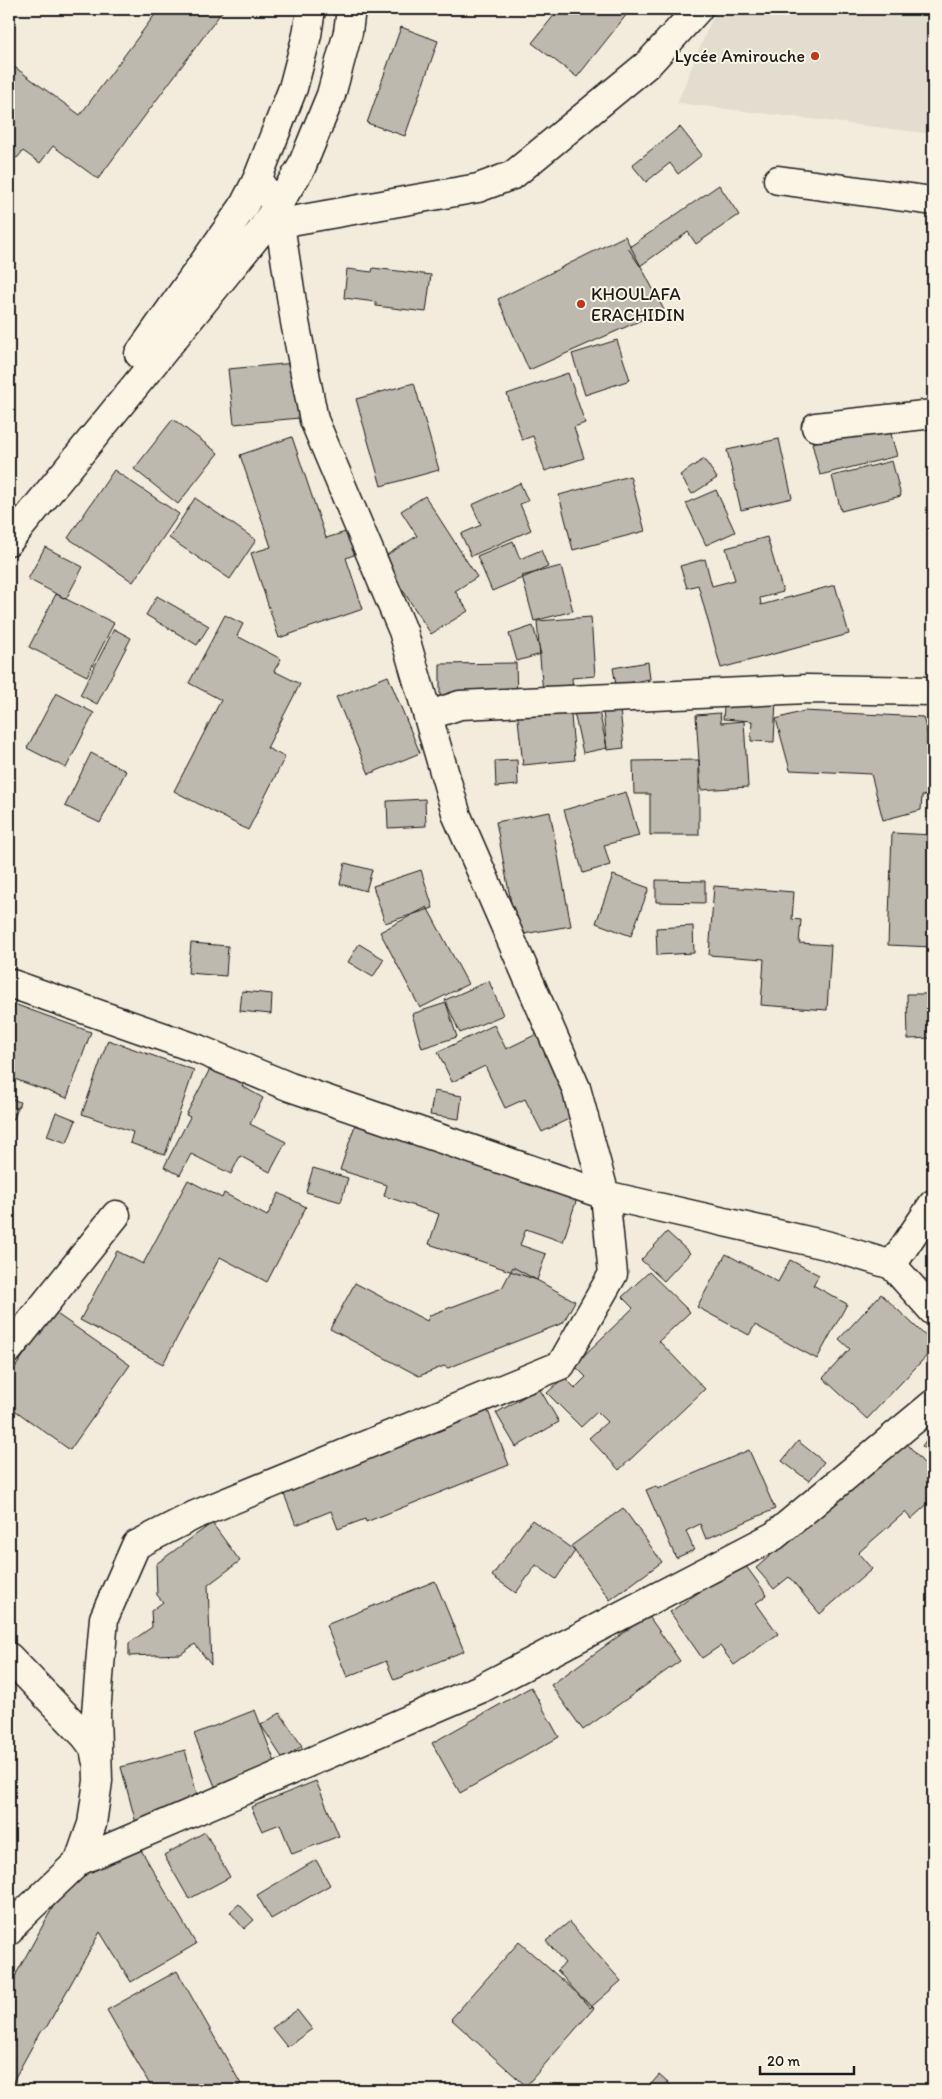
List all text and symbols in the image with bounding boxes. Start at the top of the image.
place label: Lycée Amirouche [675,45,805,67]
marker: Lycée Amirouche [809,50,821,62]
place label: KHOULAFA ERACHIDIN [591,283,685,326]
marker: KHOULAFA ERACHIDIN [575,298,587,310]
scale bar [760,2044,853,2076]
text: 20 m [767,2052,801,2070]

